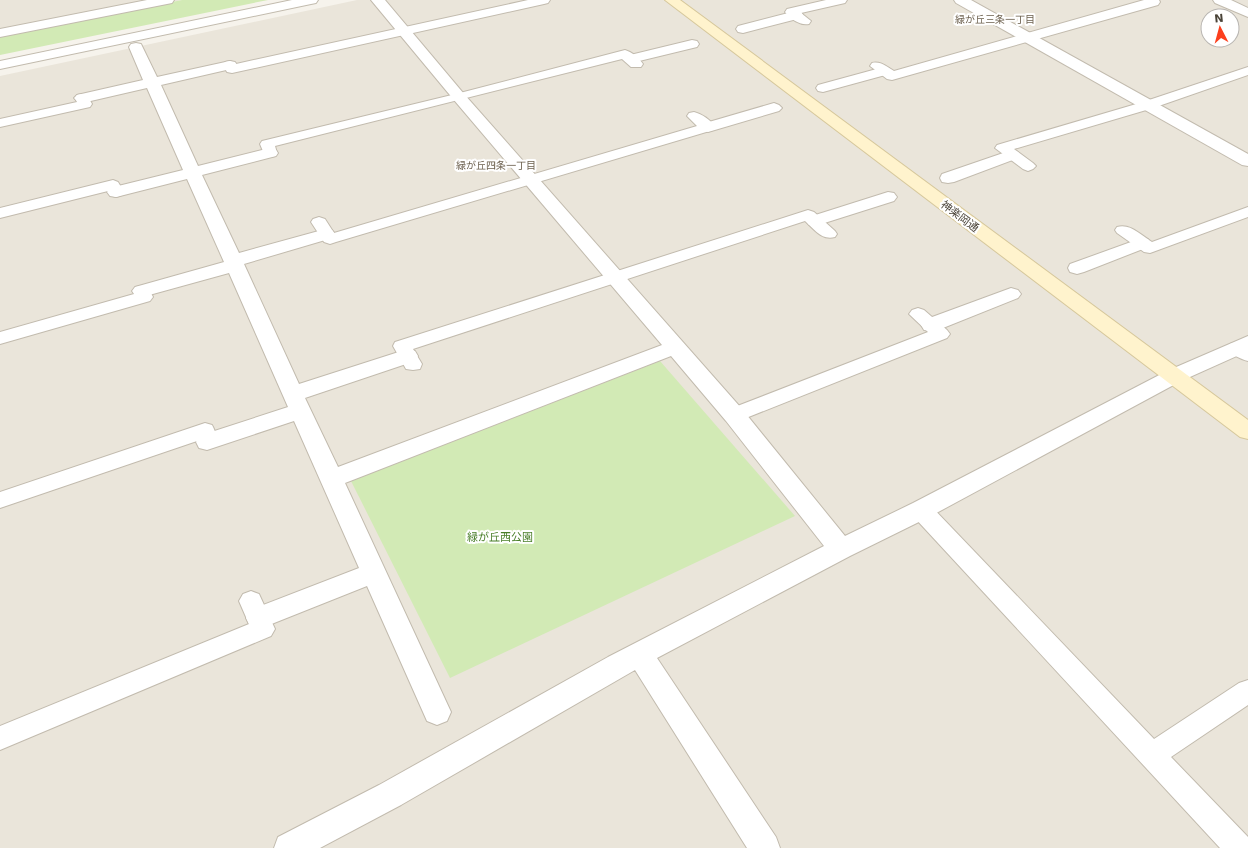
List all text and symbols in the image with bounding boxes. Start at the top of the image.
north arrow [1200,8,1240,48]
text: N [1214,12,1224,25]
district label: 緑が丘三条一丁目 [955,14,1035,25]
district label: 緑が丘四条一丁目 [456,160,536,171]
street label: 神楽岡通 [938,198,981,235]
park label: 緑が丘西公園 [467,531,533,544]

